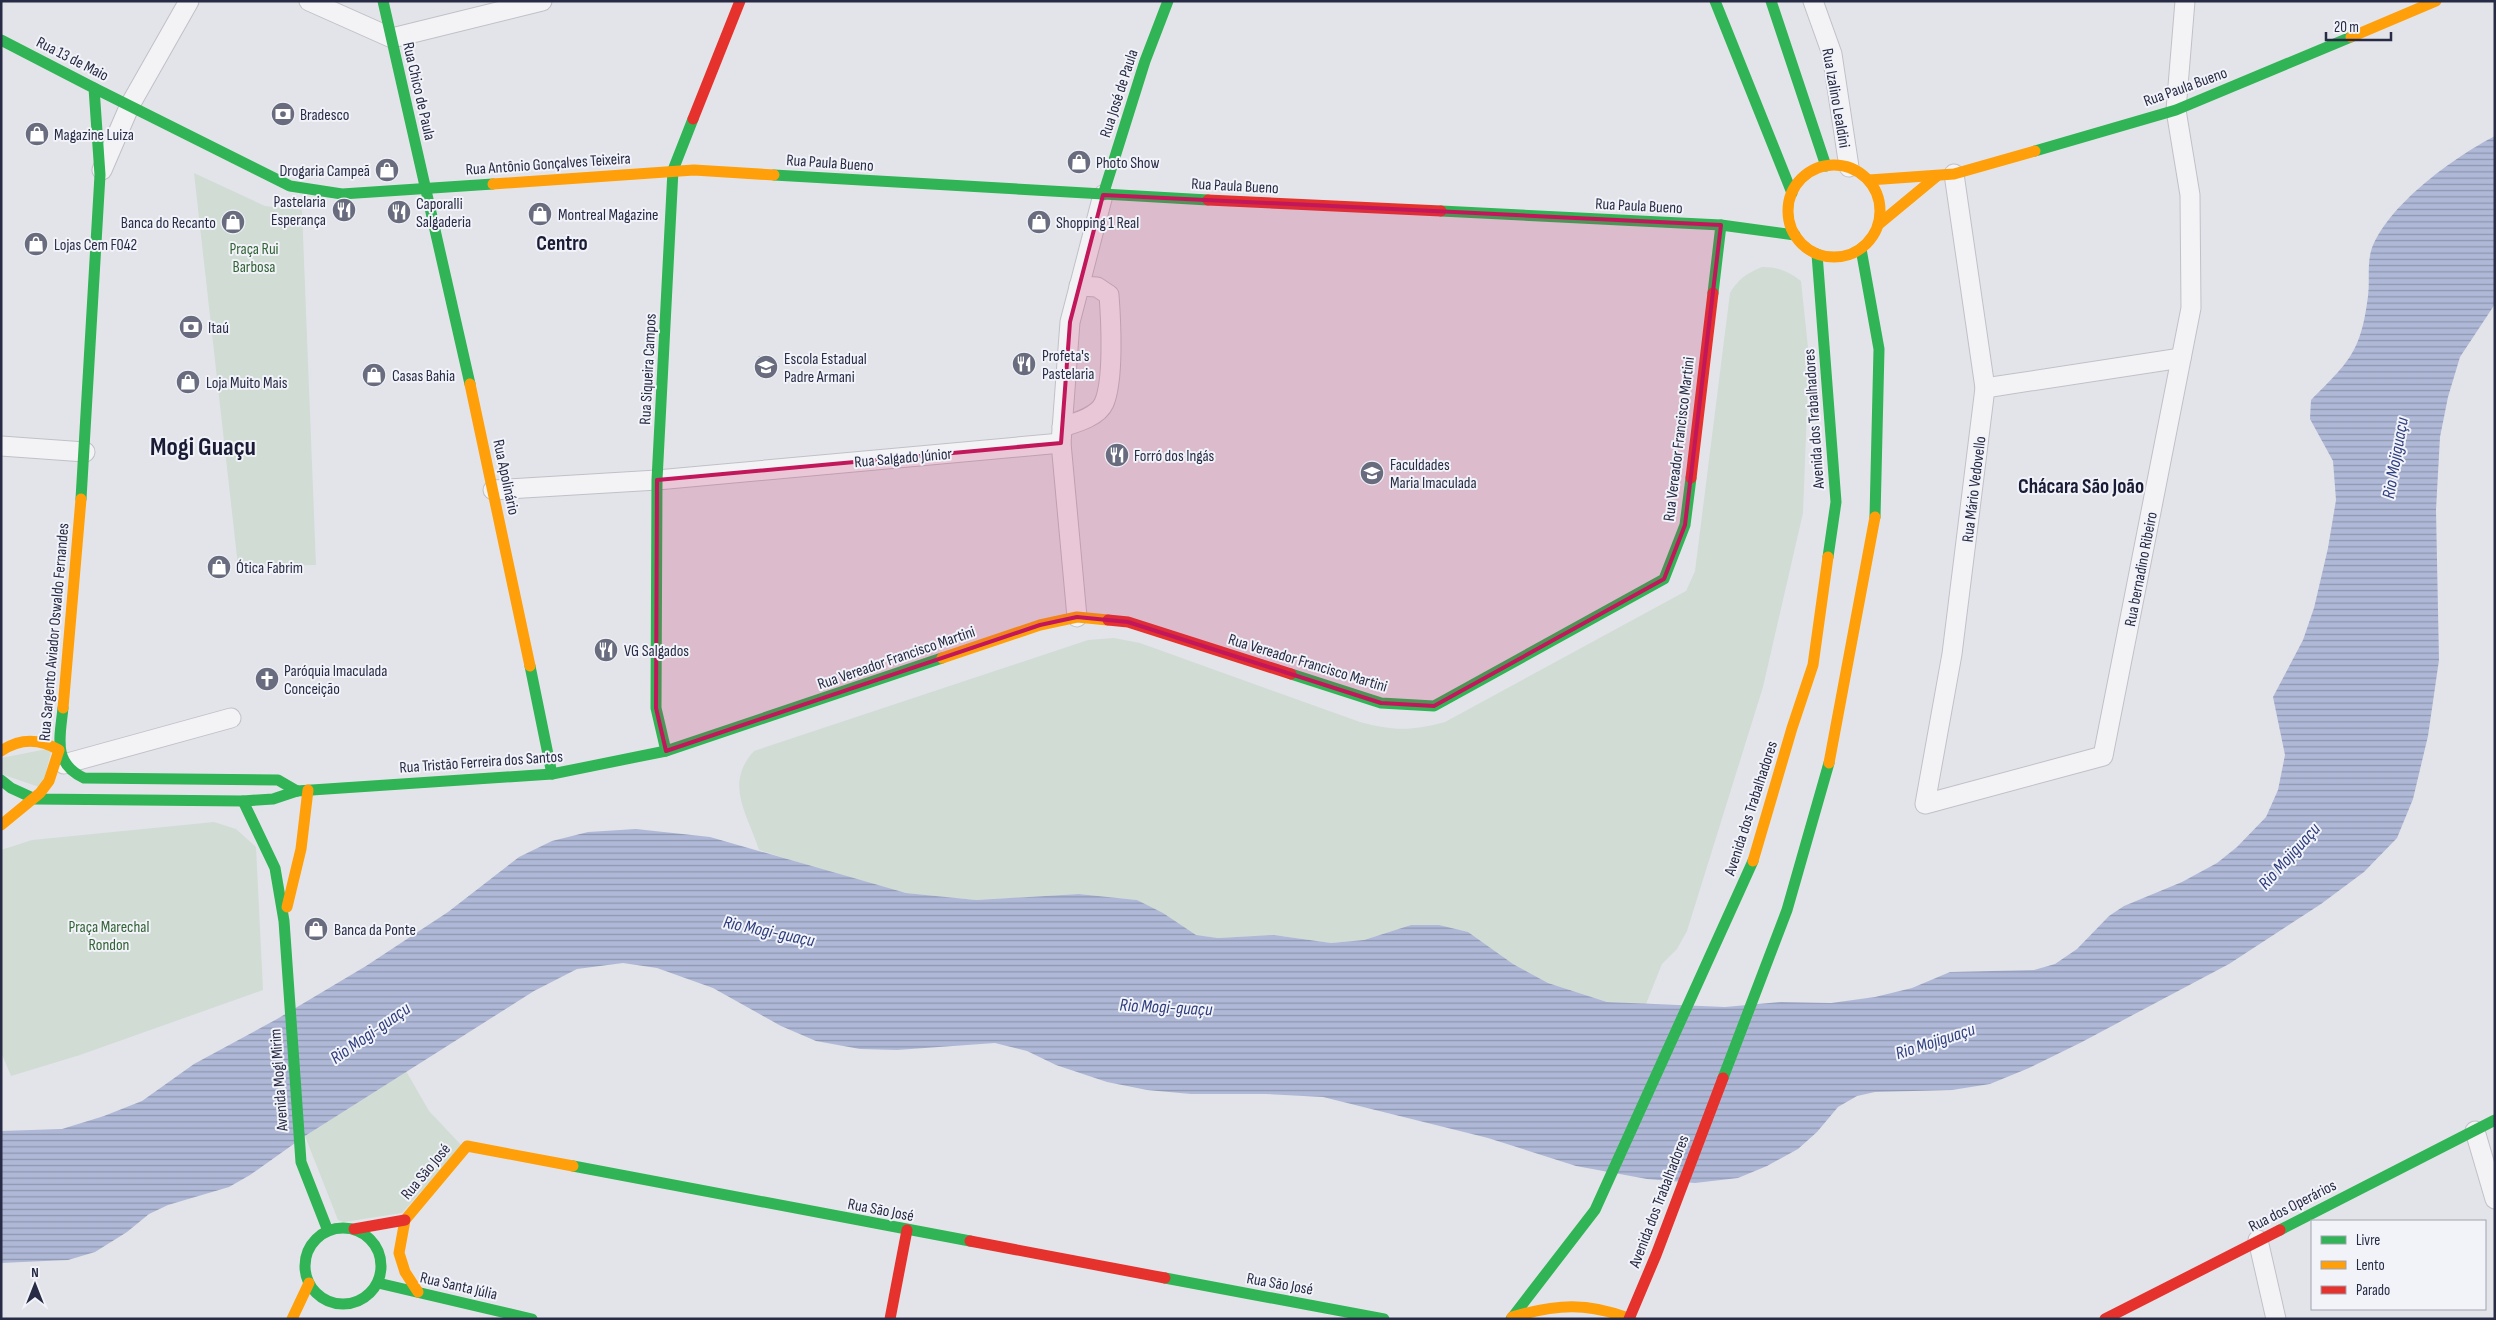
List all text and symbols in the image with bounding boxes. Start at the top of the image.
scale bar [2326,10,2391,42]
text: 20 m [2334,18,2359,37]
street label: Rua 13 de Maio [33,33,112,86]
street label: Rua Chico de Paula [398,40,439,142]
street label: Rua José de Paula [1096,47,1143,140]
street label: Rua Izalino Lealdini [1817,47,1854,150]
street label: Rua Paula Bueno [2141,64,2230,111]
bank icon: Bradesco [270,101,296,127]
place label: Bradesco [300,106,349,125]
shop icon: Magazine Luiza [24,121,50,147]
place label: Magazine Luiza [54,126,134,145]
street label: Rua Antônio Gonçalves Teixeira [465,149,631,180]
shop icon: Photo Show [1066,149,1092,175]
street label: Rua Paula Bueno [786,151,874,176]
place label: Photo Show [1096,154,1159,173]
shop icon: Drogaria Campeã [374,157,400,183]
place label: Drogaria Campeã [279,162,370,181]
street label: Rua Paula Bueno [1191,175,1279,198]
place label: Pastelaria Esperança [271,193,326,230]
place label: Caporalli Salgaderia [416,195,471,232]
street label: Rua Paula Bueno [1595,195,1683,218]
restaurant icon: Pastelaria Esperança [331,197,357,223]
restaurant icon: Caporalli Salgaderia [386,199,412,225]
shop icon: Montreal Magazine [527,201,553,227]
place label: Montreal Magazine [558,206,658,225]
shop icon: Banca do Recanto [220,209,246,235]
shop icon: Shopping 1 Real [1026,209,1052,235]
place label: Banca do Recanto [121,214,216,233]
place label: Shopping 1 Real [1056,214,1139,233]
shop icon: Lojas Cem F042 [23,231,49,257]
district label: Centro [536,231,588,256]
place label: Lojas Cem F042 [54,236,137,255]
park label: Praça Rui Barbosa [229,240,279,277]
street label: Rua Siqueira Campos [636,313,661,425]
bank icon: Itaú [178,314,204,340]
place label: Itaú [208,319,229,338]
place label: Profeta's Pastelaria [1042,347,1095,384]
street label: Avenida dos Trabalhadores [1800,348,1829,491]
place label: Escola Estadual Padre Armani [784,350,867,387]
restaurant icon: Profeta's Pastelaria [1011,351,1037,377]
school or university icon: Escola Estadual Padre Armani [753,354,779,380]
street label: Rua Vereador Francisco Martini [1660,356,1699,522]
shop icon: Casas Bahia [361,362,387,388]
place label: Casas Bahia [392,367,455,386]
shop icon: Loja Muito Mais [175,369,201,395]
place label: Loja Muito Mais [206,374,288,393]
water label: Rio Mojiguaçu [2378,415,2413,500]
district label: Mogi Guaçu [150,432,256,463]
street label: Rua Mário Vedovello [1959,435,1990,543]
street label: Rua Apolinário [488,438,523,517]
restaurant icon: Forró dos Ingás [1104,442,1130,468]
street label: Rua Salgado Júnior [853,445,953,472]
place label: Forró dos Ingás [1134,447,1215,466]
place label: Faculdades Maria Imaculada [1390,456,1477,493]
school or university icon: Faculdades Maria Imaculada [1359,460,1385,486]
district label: Chácara São João [2018,474,2144,499]
street label: Rua bernadino Ribeiro [2121,510,2162,628]
street label: Rua Sargento Aviador Oswaldo Fernandes [35,522,74,742]
shop icon: Ótica Fabrim [206,554,232,580]
place label: Ótica Fabrim [236,559,303,578]
street label: Rua Vereador Francisco Martini [815,622,978,694]
street label: Rua Vereador Francisco Martini [1226,630,1389,697]
restaurant icon: VG Salgados [593,637,619,663]
place label: VG Salgados [624,642,689,661]
place label: Paróquia Imaculada Conceição [284,662,387,699]
church icon: Paróquia Imaculada Conceição [254,666,280,692]
street label: Avenida dos Trabalhadores [1720,739,1782,879]
street label: Rua Tristão Ferreira dos Santos [399,747,564,778]
water label: Rio Mojiguaçu [2254,818,2325,894]
water label: Rio Mogi-guaçu [721,912,817,952]
shop icon: Banca da Ponte [303,916,329,942]
park label: Praça Marechal Rondon [69,918,149,955]
place label: Banca da Ponte [334,921,416,940]
water label: Rio Mogi-guaçu [1119,995,1213,1020]
water label: Rio Mogi-guaçu [326,998,415,1069]
water label: Rio Mojiguaçu [1893,1019,1978,1064]
street label: Avenida Mogi Mirim [266,1028,293,1133]
street label: Avenida dos Trabalhadores [1625,1132,1694,1271]
street label: Rua São José [397,1140,455,1204]
street label: Rua dos Operários [2246,1176,2340,1237]
street label: Rua São José [846,1195,915,1226]
legend [2311,1220,2486,1310]
text: Livre [2356,1231,2380,1250]
text: Lento [2356,1256,2385,1275]
north arrow [10,1260,60,1310]
text: N [31,1264,39,1281]
street label: Rua Santa Júlia [418,1268,499,1305]
street label: Rua São José [1245,1269,1314,1300]
text: Parado [2356,1281,2390,1300]

